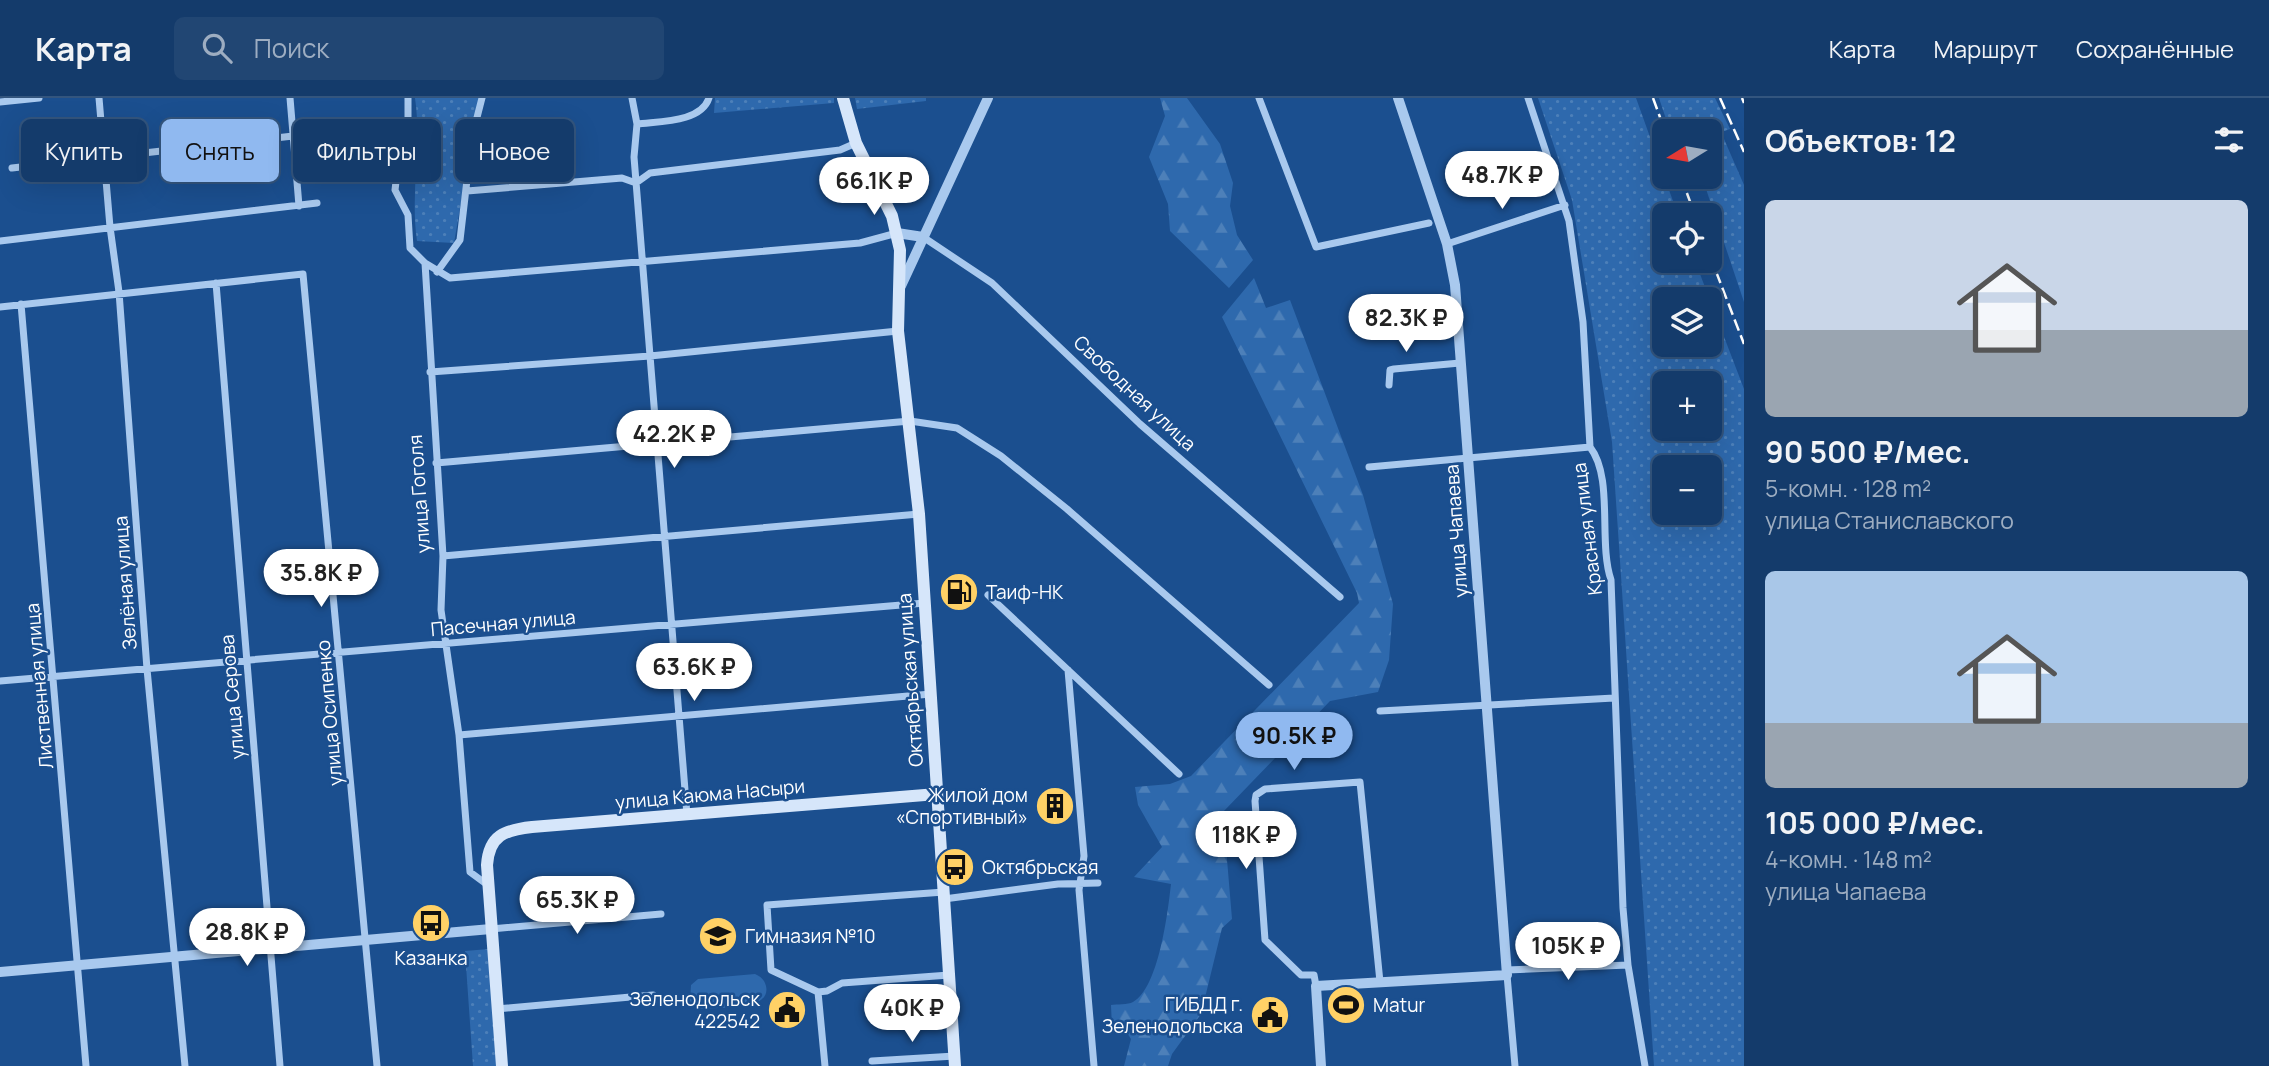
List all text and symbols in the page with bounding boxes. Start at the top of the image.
search box [174,17,664,80]
text: Карта [35,26,132,71]
icon: search [198,29,236,67]
text: Поиск [254,30,329,66]
text: Карта [1829,32,1896,65]
text: Маршрут [1934,32,2038,65]
text: Сохранённые [2076,32,2234,65]
chip: Купить [21,119,147,182]
chip: Снять [161,119,279,182]
chip: Фильтры [293,119,441,182]
chip: Новое [455,119,574,182]
north arrow [1652,119,1722,189]
map controls [1652,119,1722,525]
text: Объектов: 12 [1765,120,1956,161]
icon: filters [2210,121,2248,159]
pin: 48.7K ₽ [1437,152,1567,211]
pin: 66.1K ₽ [809,158,939,217]
text: 48.7K ₽ [1461,158,1543,190]
text: 66.1K ₽ [835,164,913,196]
button: locate [1652,203,1722,273]
icon: home [1944,245,2070,371]
button: layers [1652,287,1722,357]
pin: 82.3K ₽ [1341,294,1471,354]
text: 82.3K ₽ [1365,301,1447,333]
street label: Свободная улица [1068,329,1202,457]
button: + [1652,371,1722,441]
pin: 42.2K ₽ [609,410,739,470]
text: 42.2K ₽ [632,417,716,449]
text: 90 500 ₽/мес. [1765,431,1971,472]
street label: улица Гоголя [402,434,436,554]
button: − [1652,455,1722,525]
street label: Красная улица [1566,461,1608,597]
street label: улица Чапаева [1438,463,1474,599]
text: 5-комн. · 128 m² [1765,472,1931,504]
text: улица Станиславского [1765,504,2014,536]
street label: Зелёная улица [107,515,143,651]
pin: 35.8K ₽ [256,550,386,609]
text: 35.8K ₽ [280,556,362,588]
fuel station icon: Таиф-НК [938,571,980,613]
place label: Таиф-НК [986,579,1064,605]
street label: Октябрьская улица [891,592,929,768]
street label: Лиственная улица [19,602,59,770]
street label: Пасечная улица [429,604,577,642]
icon: home [1944,616,2070,742]
street label: улица Серова [214,633,250,761]
street label: улица Осипенко [310,639,348,787]
pin: 63.6K ₽ [629,644,759,703]
text: 63.6K ₽ [652,650,736,682]
pin: 90.5K ₽ [1229,712,1359,772]
text: 90.5K ₽ [1252,719,1336,751]
street label: улица Каюма Насыри [614,773,806,815]
place label: Жилой дом «Спортивный» [895,782,1028,830]
building icon: Жилой дом «Спортивный» [1034,785,1076,827]
text: 105 000 ₽/мес. [1765,802,1985,843]
pin: 118K ₽ [1189,812,1303,871]
text: 118K ₽ [1211,818,1281,850]
text: 4-комн. · 148 m² [1765,843,1932,875]
bus stop icon: Октябрьская [934,846,976,888]
place label: Октябрьская [982,854,1098,880]
text: улица Чапаева [1765,875,1927,907]
pin: 65.3K ₽ [512,876,642,936]
text: 65.3K ₽ [536,883,618,915]
bus stop icon: Казанка [410,902,452,944]
pin: 28.8K ₽ [182,908,312,968]
text: 28.8K ₽ [205,915,289,947]
school or university icon: Гимназия №10 [697,915,739,957]
pin: 105K ₽ [1511,922,1625,982]
place label: Гимназия №10 [745,923,876,949]
text: 105K ₽ [1531,929,1605,961]
place label: Казанка [394,945,468,971]
pin: 40K ₽ [863,984,961,1044]
sports icon: Matur [1325,984,1367,1026]
place label: Зеленодольск 422542 [629,986,761,1034]
public building icon: Зеленодольск 422542 [766,989,808,1031]
text: 40K ₽ [880,991,944,1023]
place label: ГИБДД г. Зеленодольска [1102,991,1243,1039]
place label: Matur [1373,992,1425,1018]
public building icon: ГИБДД г. Зеленодольска [1249,994,1291,1036]

